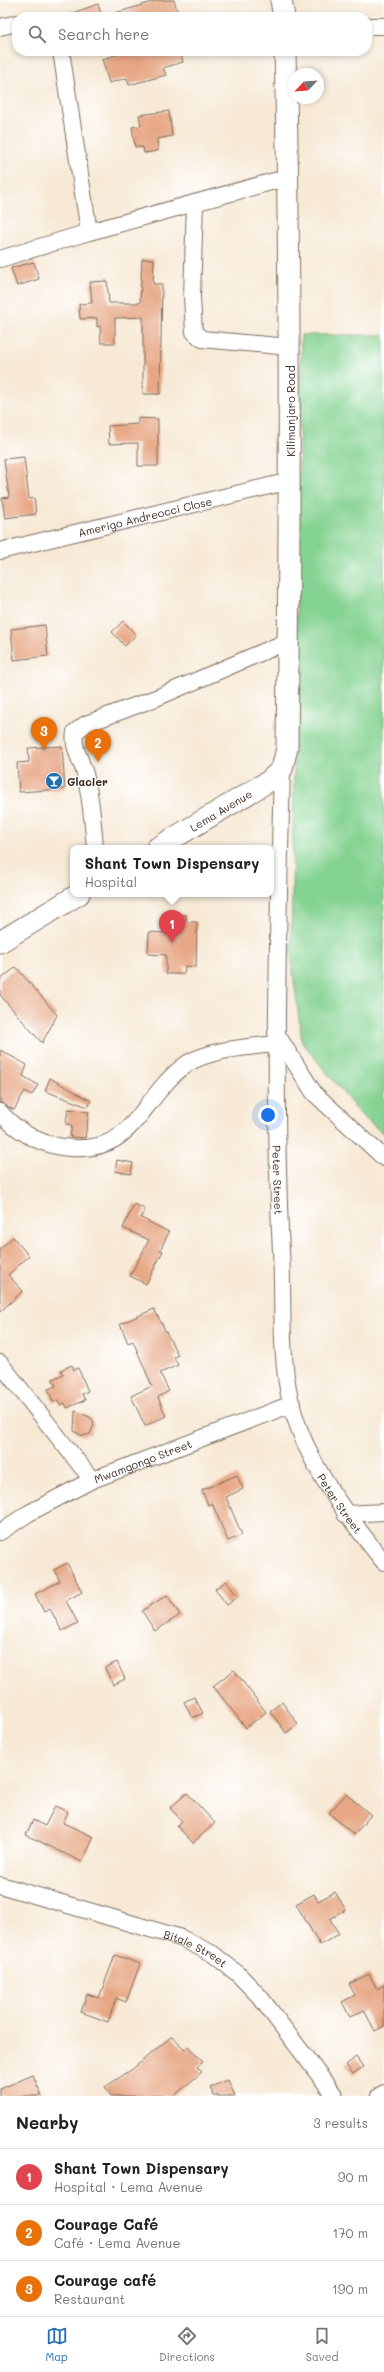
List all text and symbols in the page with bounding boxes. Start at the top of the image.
search box [12,12,372,56]
icon: search [26,23,48,45]
text: Search here [58,24,149,44]
north arrow [288,68,324,104]
street label: Kilimanjaro Road [283,365,298,457]
street label: Amerigo Andreocci Close [76,493,214,539]
pin: 3 [31,717,57,750]
pin: 2 [85,729,111,762]
bar icon: Glacier [44,771,64,791]
place label: Glacier [67,774,108,789]
street label: Lema Avenue [187,786,255,834]
popup [70,845,274,897]
text: Shant Town Dispensary [85,853,259,873]
text: Hospital [85,873,137,890]
pin: 1 [159,910,185,943]
your location [258,1105,278,1125]
street label: Peter Street [270,1145,287,1215]
street label: Mwamgongo Street [92,1435,194,1486]
street label: Peter Street [314,1470,366,1536]
street label: Bitale Street [162,1926,231,1970]
text: Nearby [16,2111,78,2133]
text: 3 results [313,2114,368,2131]
text: Shant Town Dispensary [54,2158,229,2178]
text: 1 [26,2168,32,2185]
text: 90 m [338,2168,368,2185]
text: Hospital · Lema Avenue [54,2178,203,2195]
text: Courage Café [54,2214,158,2234]
text: 2 [25,2224,33,2241]
text: 170 m [332,2224,368,2241]
text: Café · Lema Avenue [54,2234,180,2251]
text: Courage café [54,2270,156,2290]
text: 3 [25,2280,33,2297]
text: 190 m [332,2280,368,2297]
text: Restaurant [54,2290,125,2307]
tab: Map [46,2325,68,2364]
tab: Directions [159,2325,215,2364]
tab: Saved [306,2325,338,2364]

